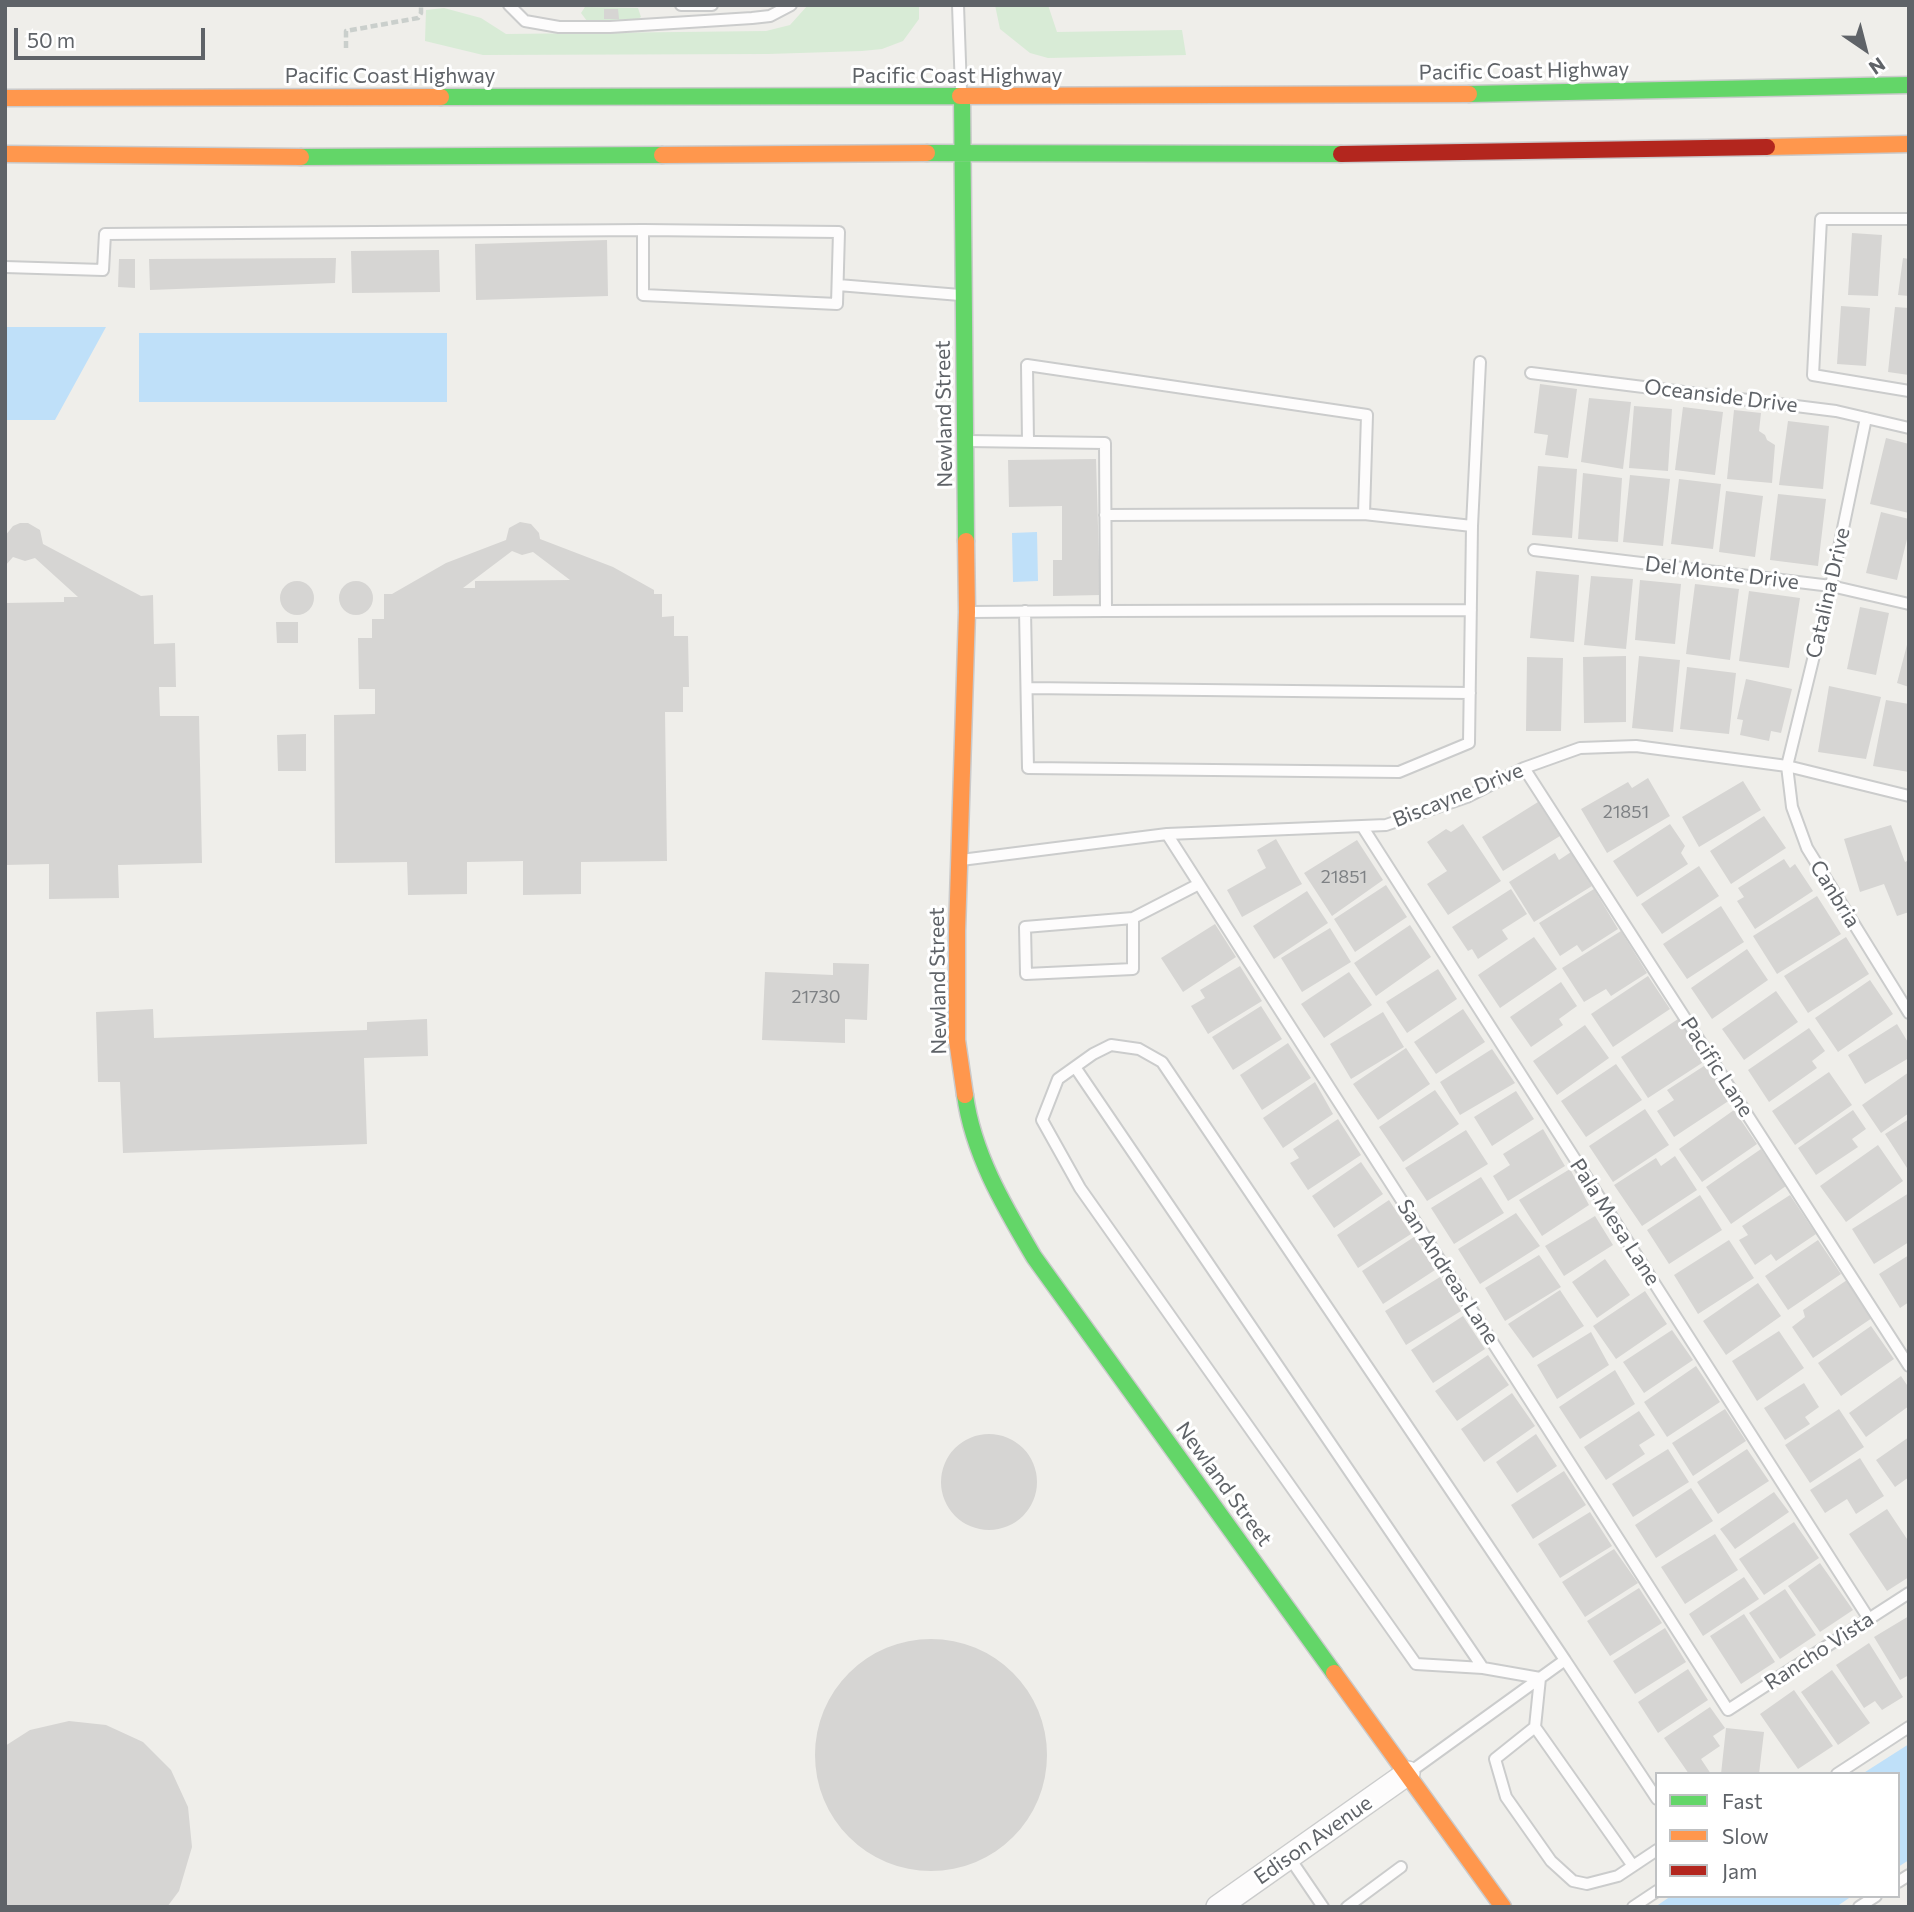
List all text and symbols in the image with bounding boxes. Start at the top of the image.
scale bar [18,14,208,58]
north arrow [1830,14,1900,84]
text: 50 m [27,27,75,52]
text: N [1865,53,1890,80]
street label: Pacific Coast Highway [1418,57,1630,85]
street label: Pacific Coast Highway [285,63,495,89]
street label: Pacific Coast Highway [852,63,1062,89]
street label: Newland Street [930,340,958,488]
street label: Oceanside Drive [1643,374,1799,418]
street label: Catalina Drive [1801,525,1855,661]
street label: Del Monte Drive [1644,551,1800,595]
street label: Biscayne Drive [1389,757,1527,833]
house number: 21851 [1603,801,1649,823]
street label: Canbria [1805,856,1865,932]
house number: 21851 [1321,866,1367,888]
street label: Newland Street [924,907,952,1055]
house number: 21730 [791,986,841,1008]
street label: Pacific Lane [1675,1012,1759,1122]
street label: Pala Mesa Lane [1565,1154,1665,1290]
street label: San Andreas Lane [1392,1195,1504,1349]
street label: Newland Street [1171,1417,1277,1551]
street label: Rancho Vista [1760,1606,1878,1696]
legend [1655,1772,1900,1898]
text: Fast [1722,1788,1763,1813]
street label: Edison Avenue [1249,1790,1377,1890]
text: Slow [1722,1823,1769,1848]
text: Jam [1722,1858,1757,1883]

